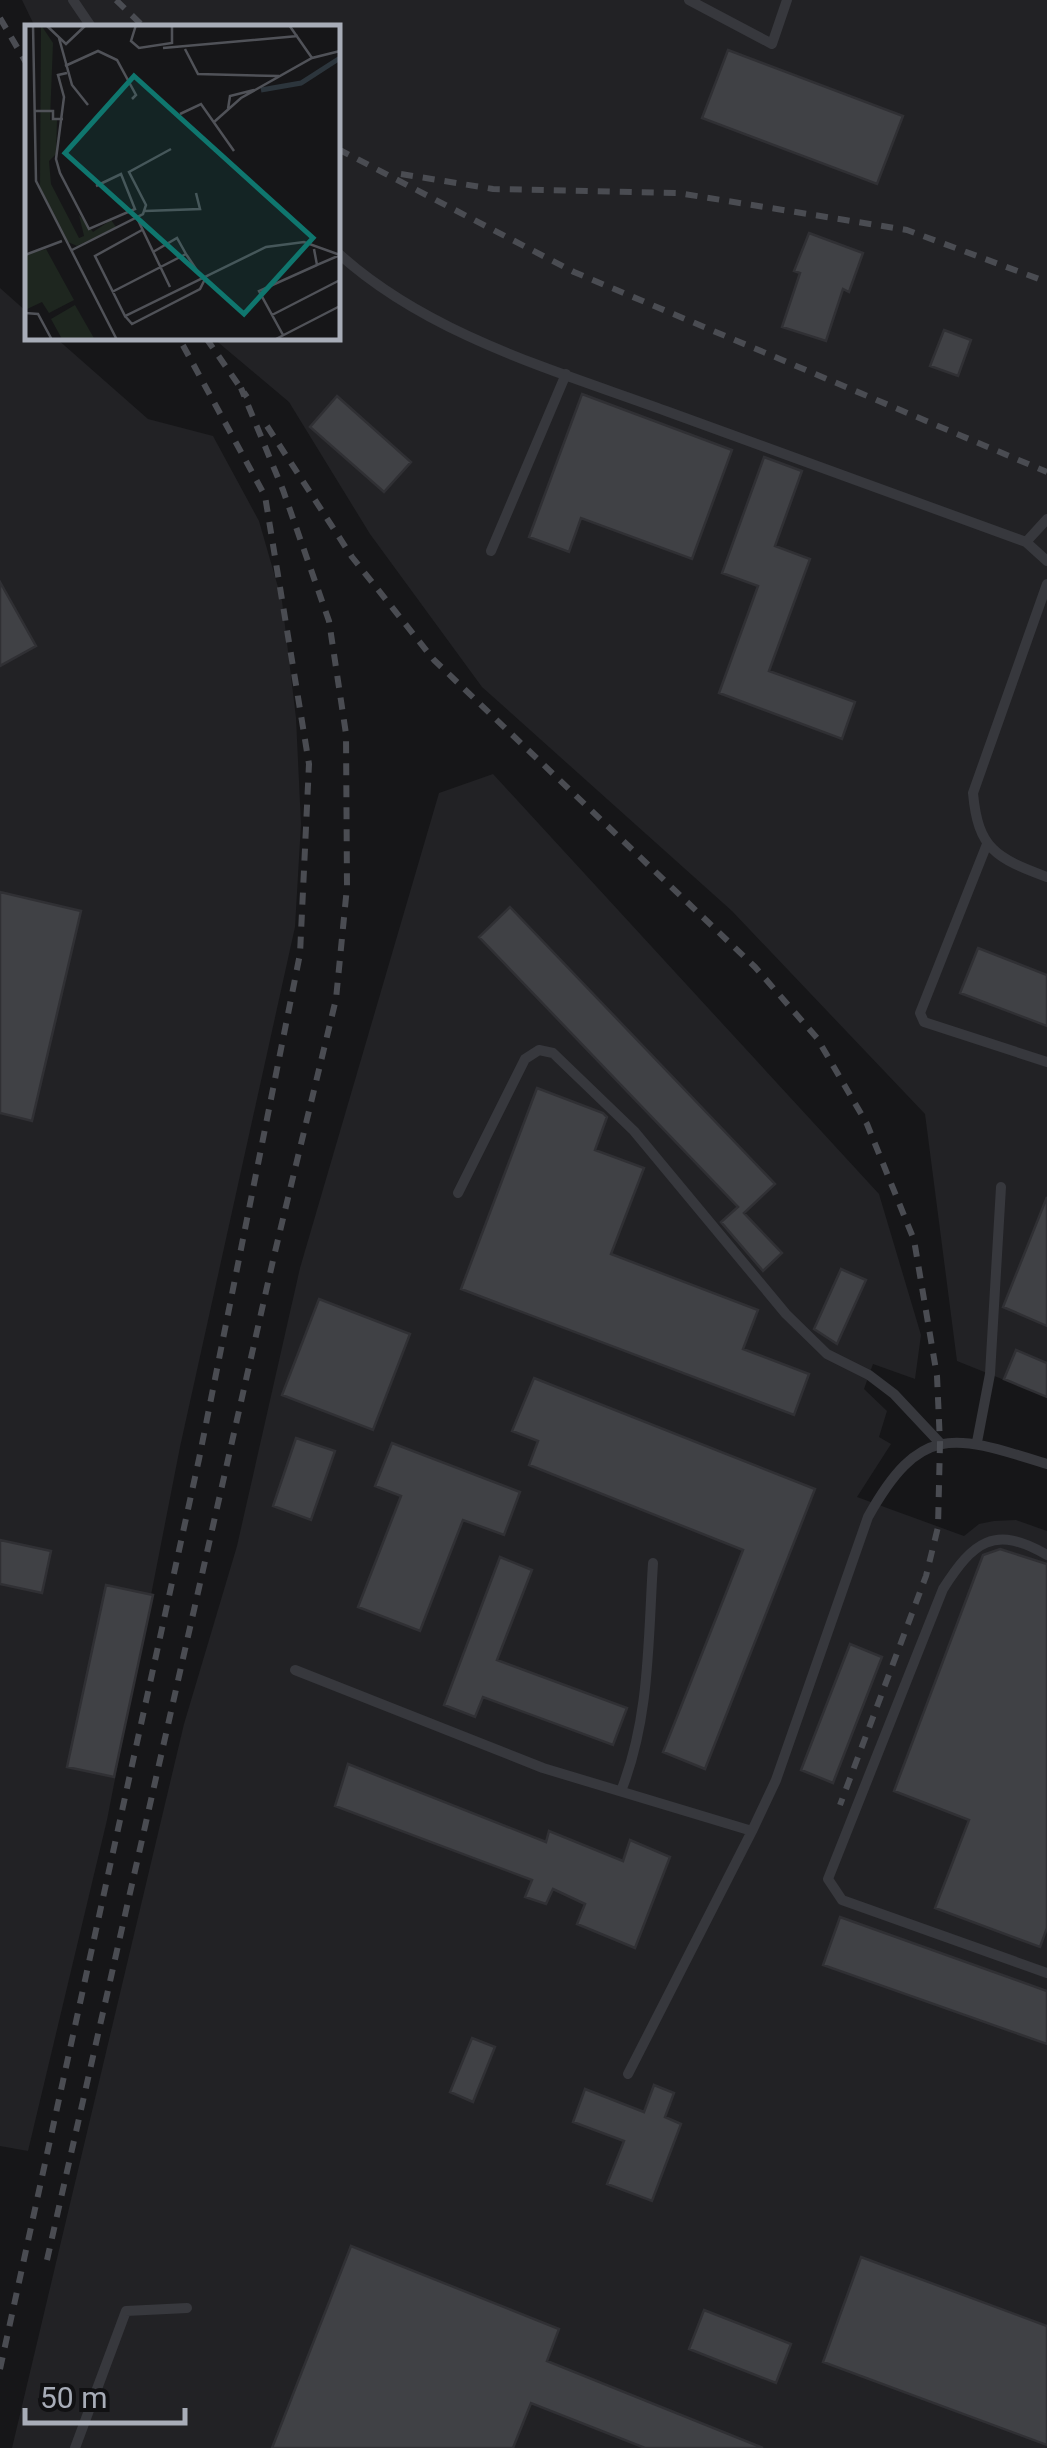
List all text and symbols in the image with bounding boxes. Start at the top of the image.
inset map [25,25,340,340]
scale bar [25,2363,185,2425]
text: 50 m [40,2380,107,2415]

